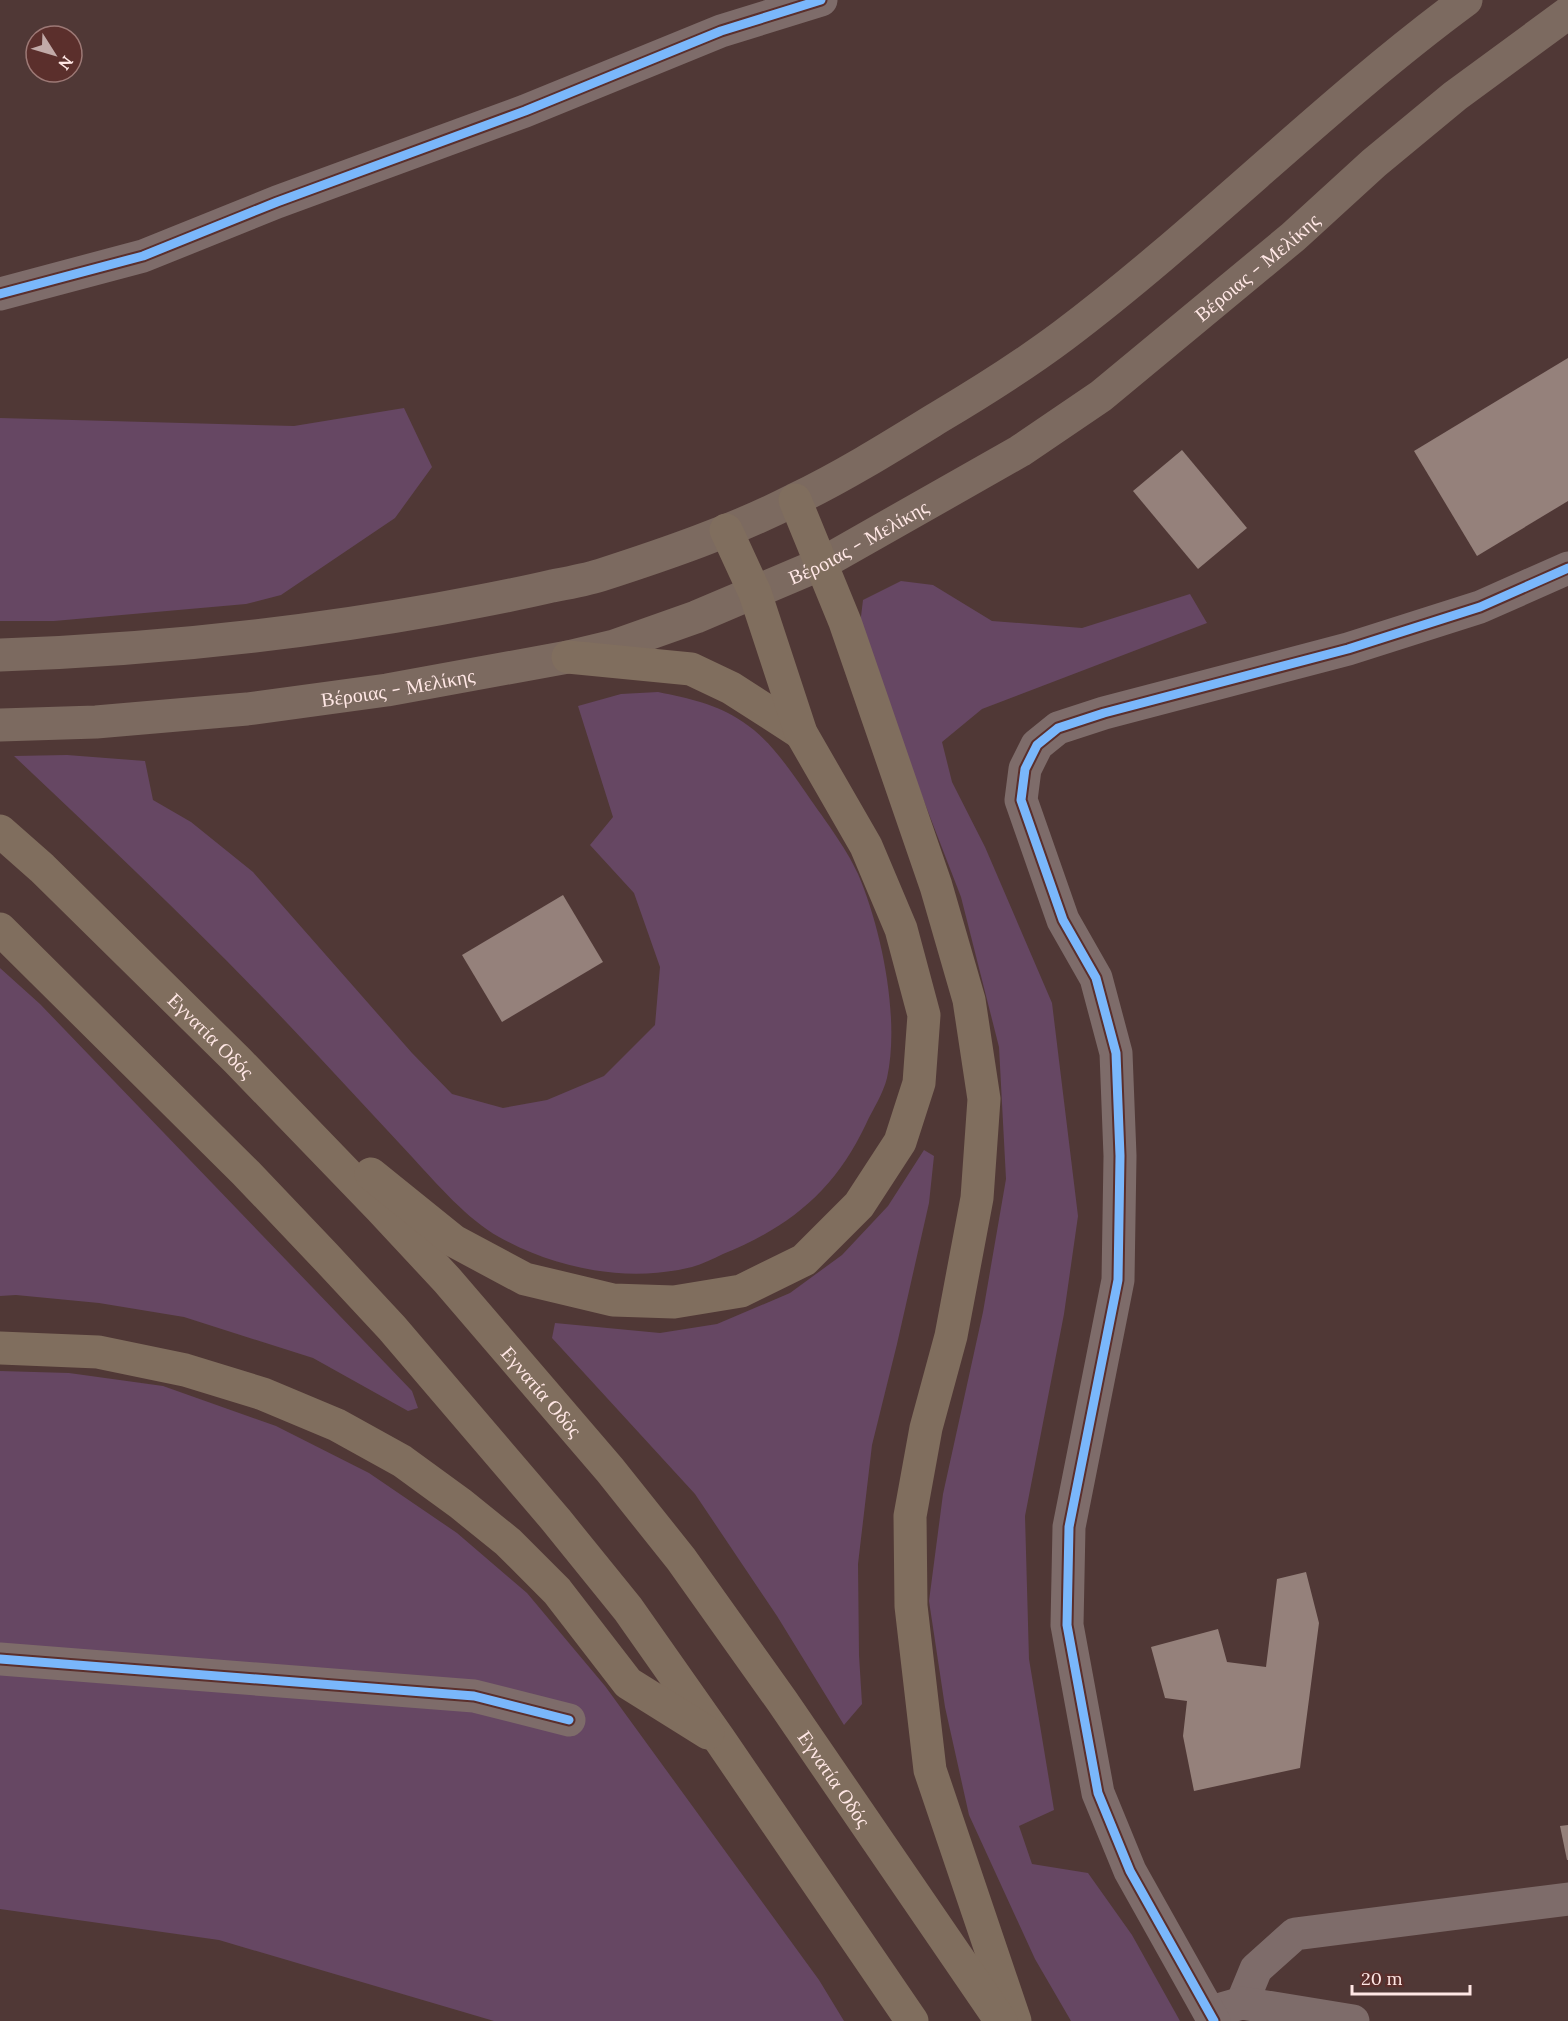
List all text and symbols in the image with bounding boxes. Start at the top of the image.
north arrow [24,24,84,84]
text: N [54,52,78,74]
street label: Βέροιας - Μελίκης [1189,207,1324,326]
street label: Βέροιας - Μελίκης [784,493,932,589]
street label: Βέροιας - Μελίκης [319,662,477,711]
street label: Εγνατία Οδός [163,987,260,1083]
street label: Εγνατία Οδός [496,1340,588,1442]
street label: Εγνατία Οδός [793,1725,877,1832]
scale bar [1352,1958,1470,1996]
text: 20 m [1361,1967,1403,1990]

